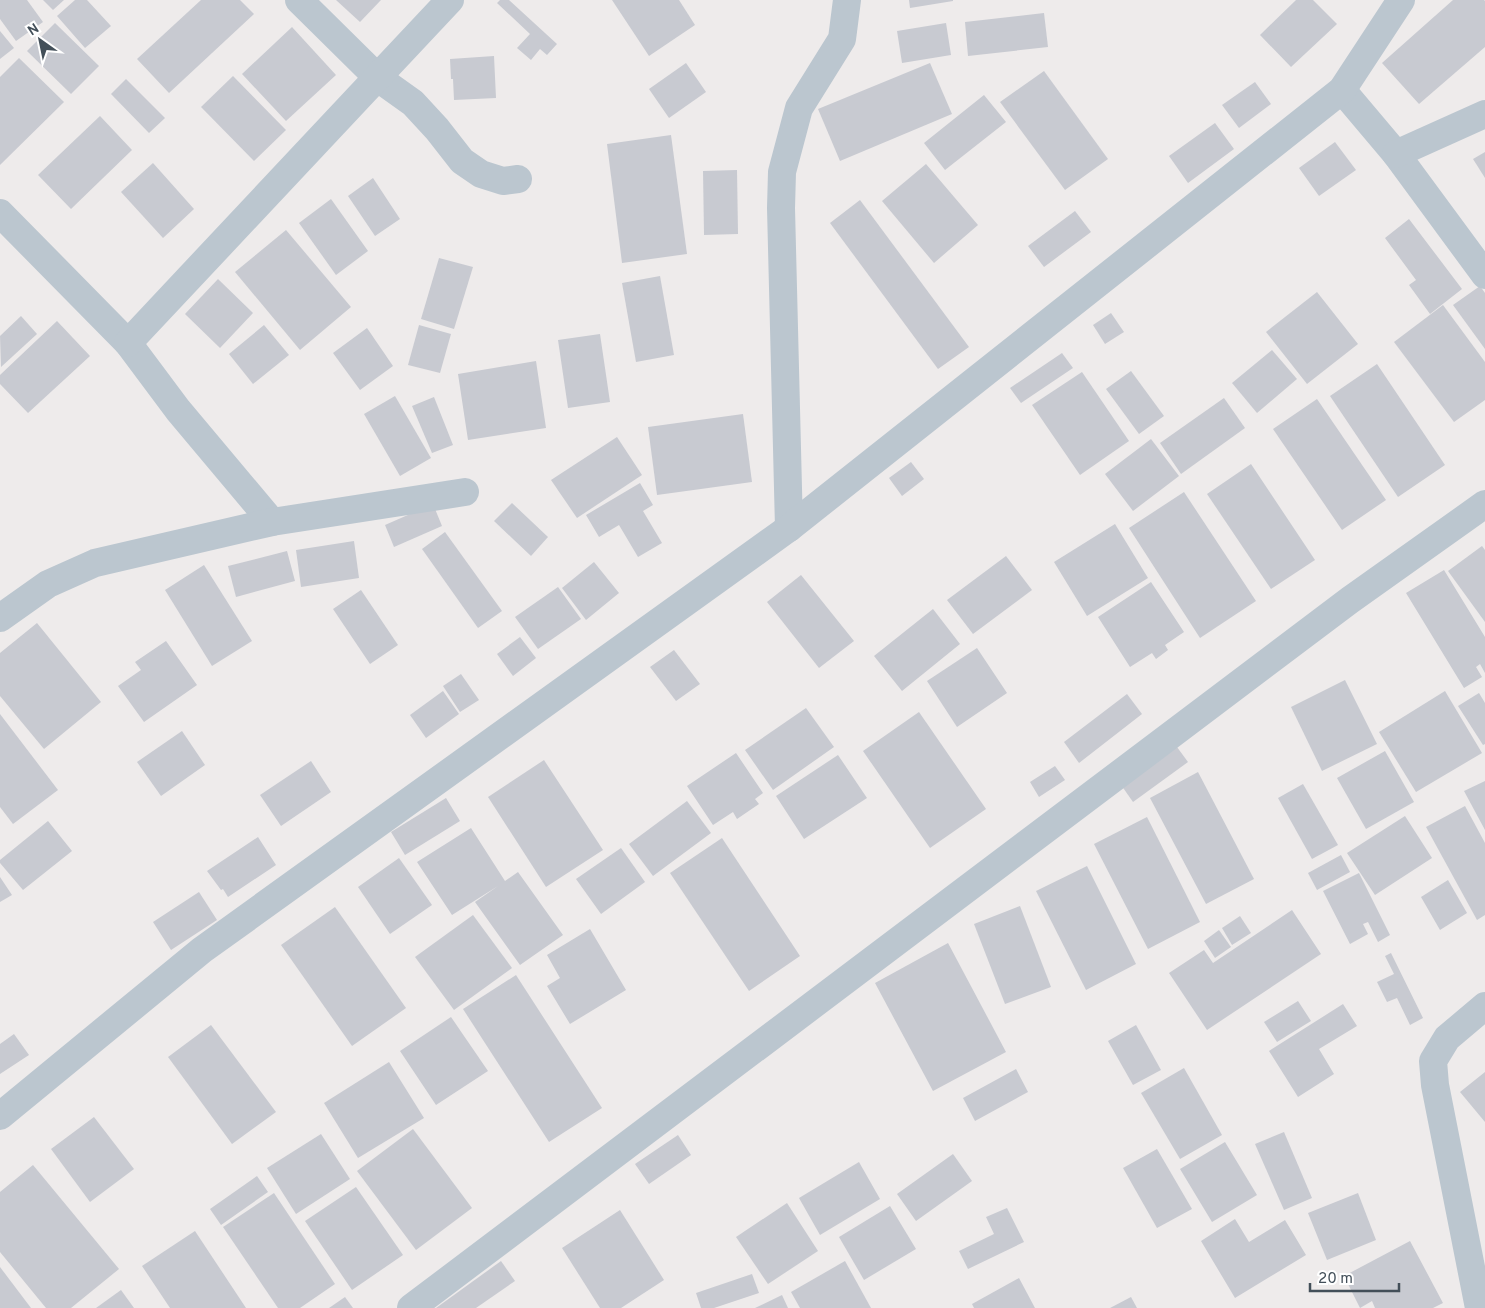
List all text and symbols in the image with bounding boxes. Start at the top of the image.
north arrow [15,15,65,65]
text: N [25,20,43,40]
scale bar [1310,1260,1399,1292]
text: 20 m [1318,1270,1353,1289]

